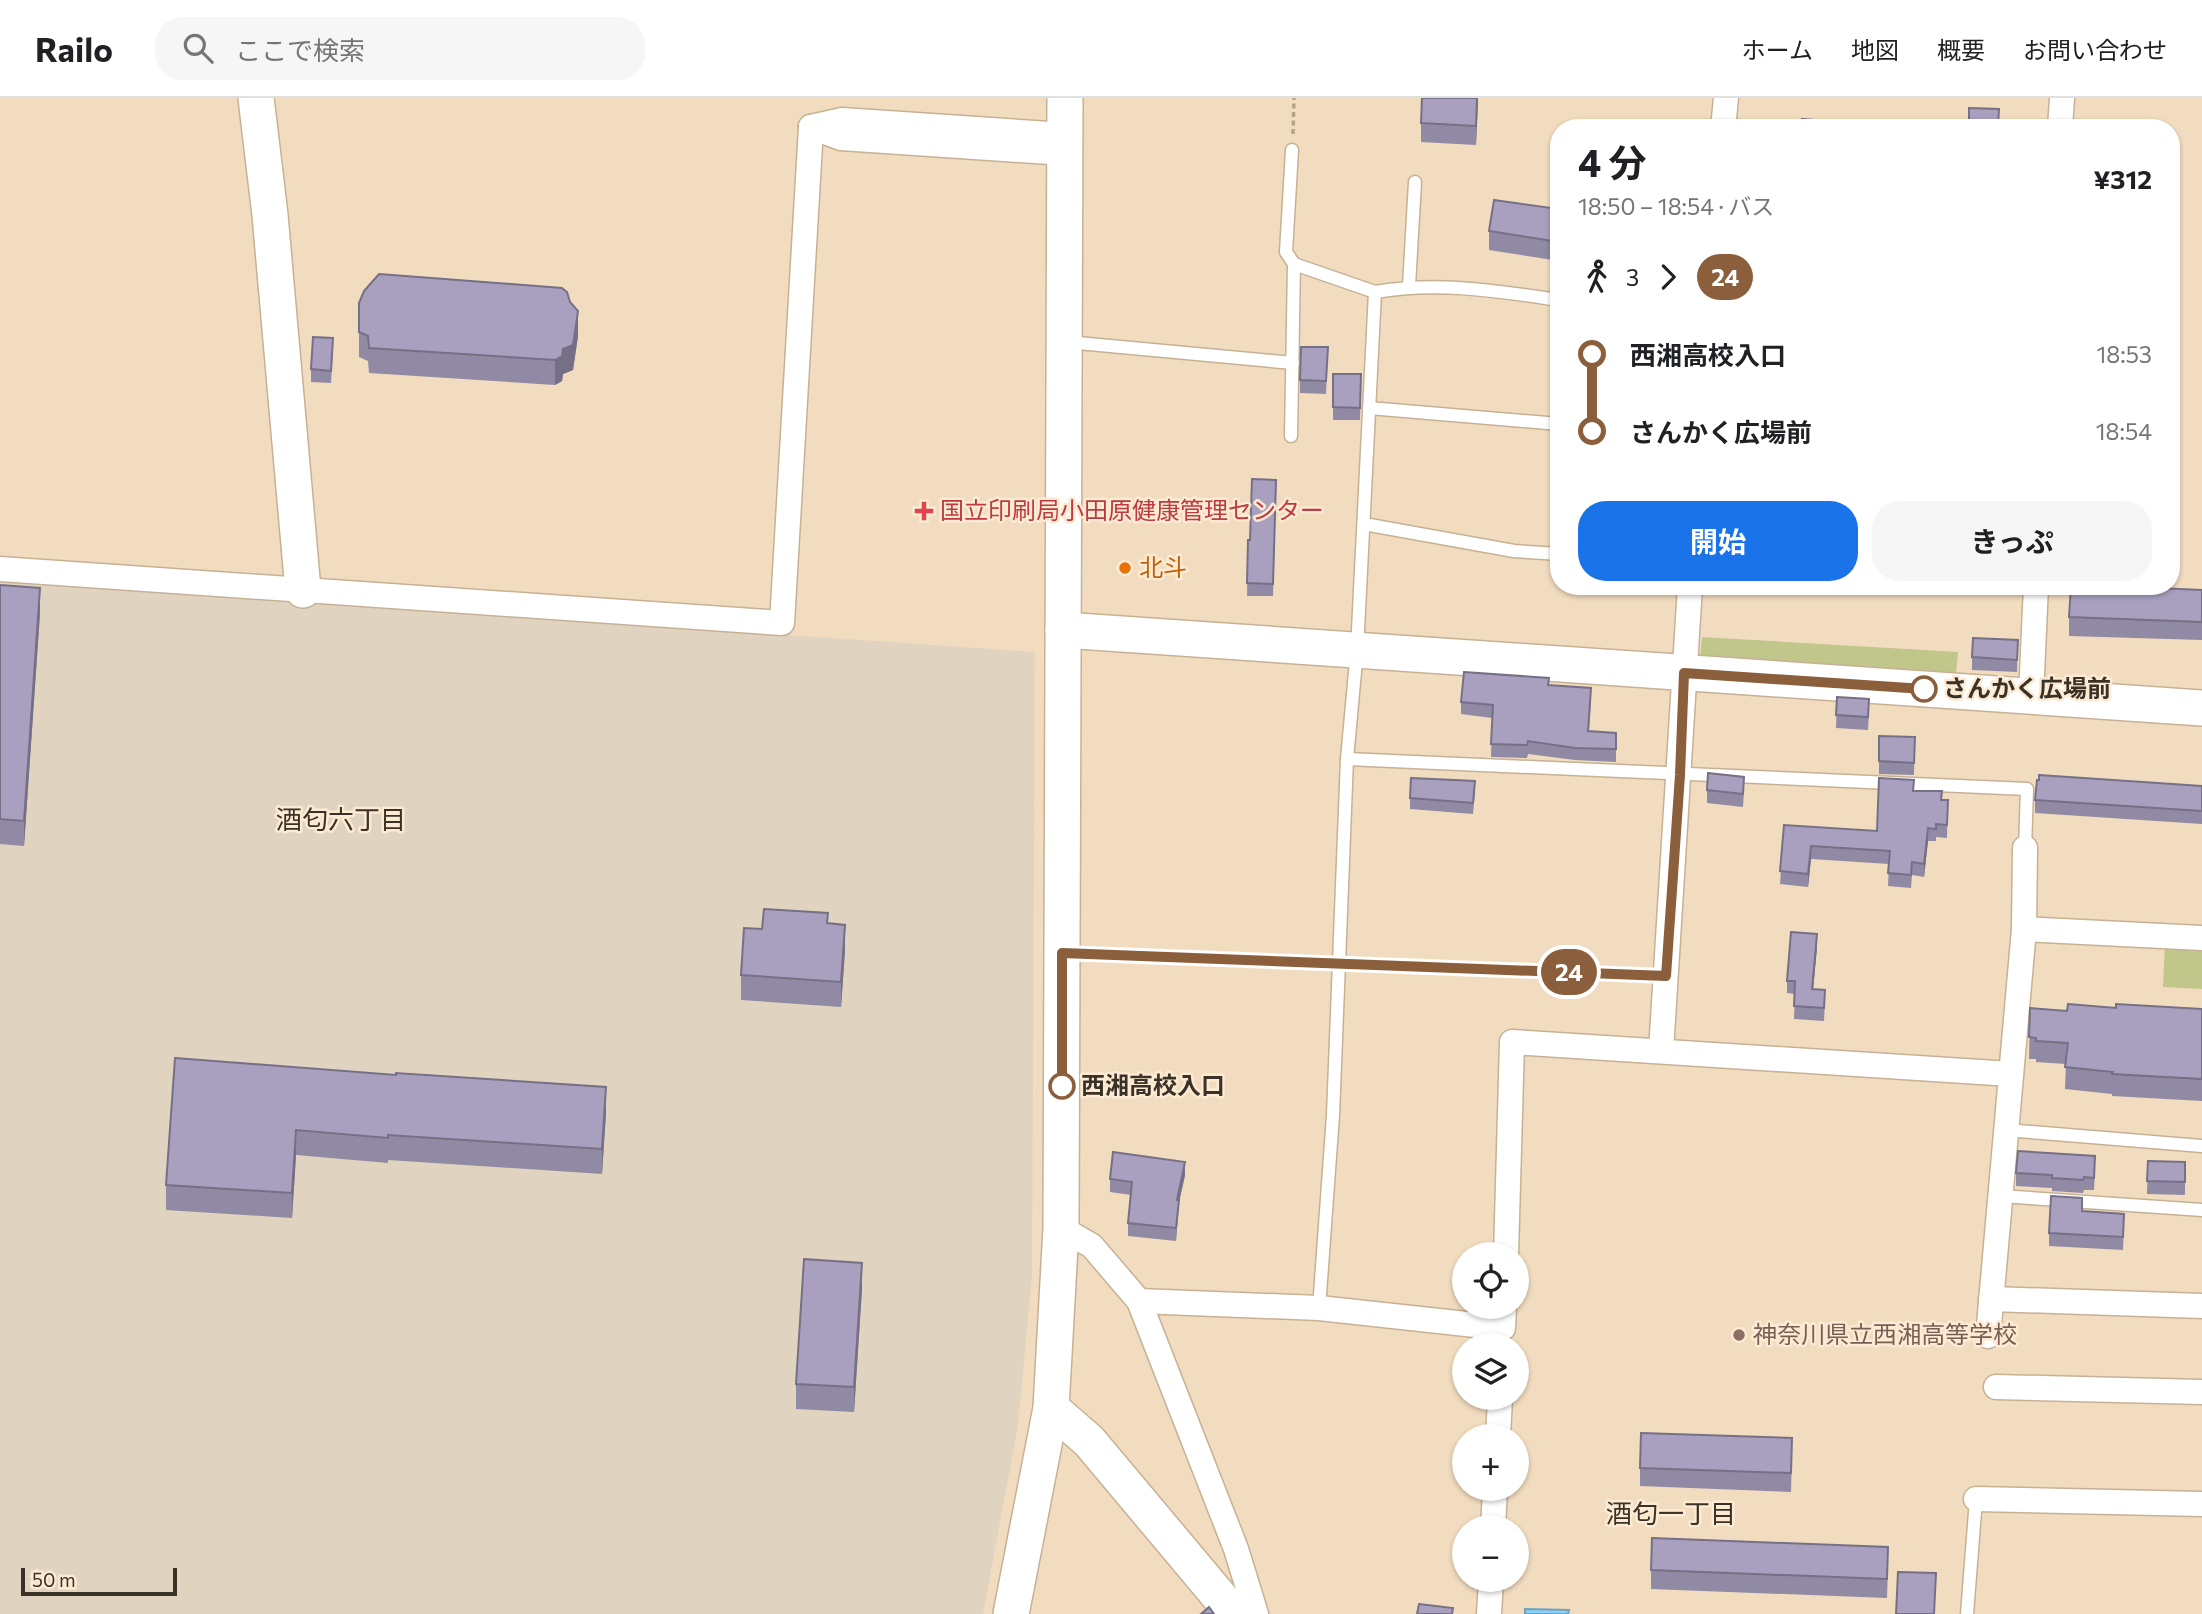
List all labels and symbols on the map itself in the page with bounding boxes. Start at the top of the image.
place label: 国立印刷局小田原健康管理センター [940,495,1324,524]
marker: 国立印刷局小田原健康管理センター [914,501,934,521]
place label: 北斗 [1139,552,1187,581]
marker: 北斗 [1117,560,1133,576]
place label: さんかく広場前 [1943,673,2111,702]
marker: さんかく広場前 [1911,676,1937,702]
district label: 酒匂六丁目 [276,803,406,834]
line badge: 24 [1538,949,1600,995]
place label: 西湘高校入口 [1081,1070,1225,1099]
marker: 西湘高校入口 [1049,1073,1075,1099]
place label: 神奈川県立西湘高等学校 [1753,1319,2017,1348]
marker: 神奈川県立西湘高等学校 [1731,1327,1747,1343]
district label: 酒匂一丁目 [1606,1497,1736,1528]
scale bar [21,1565,177,1597]

